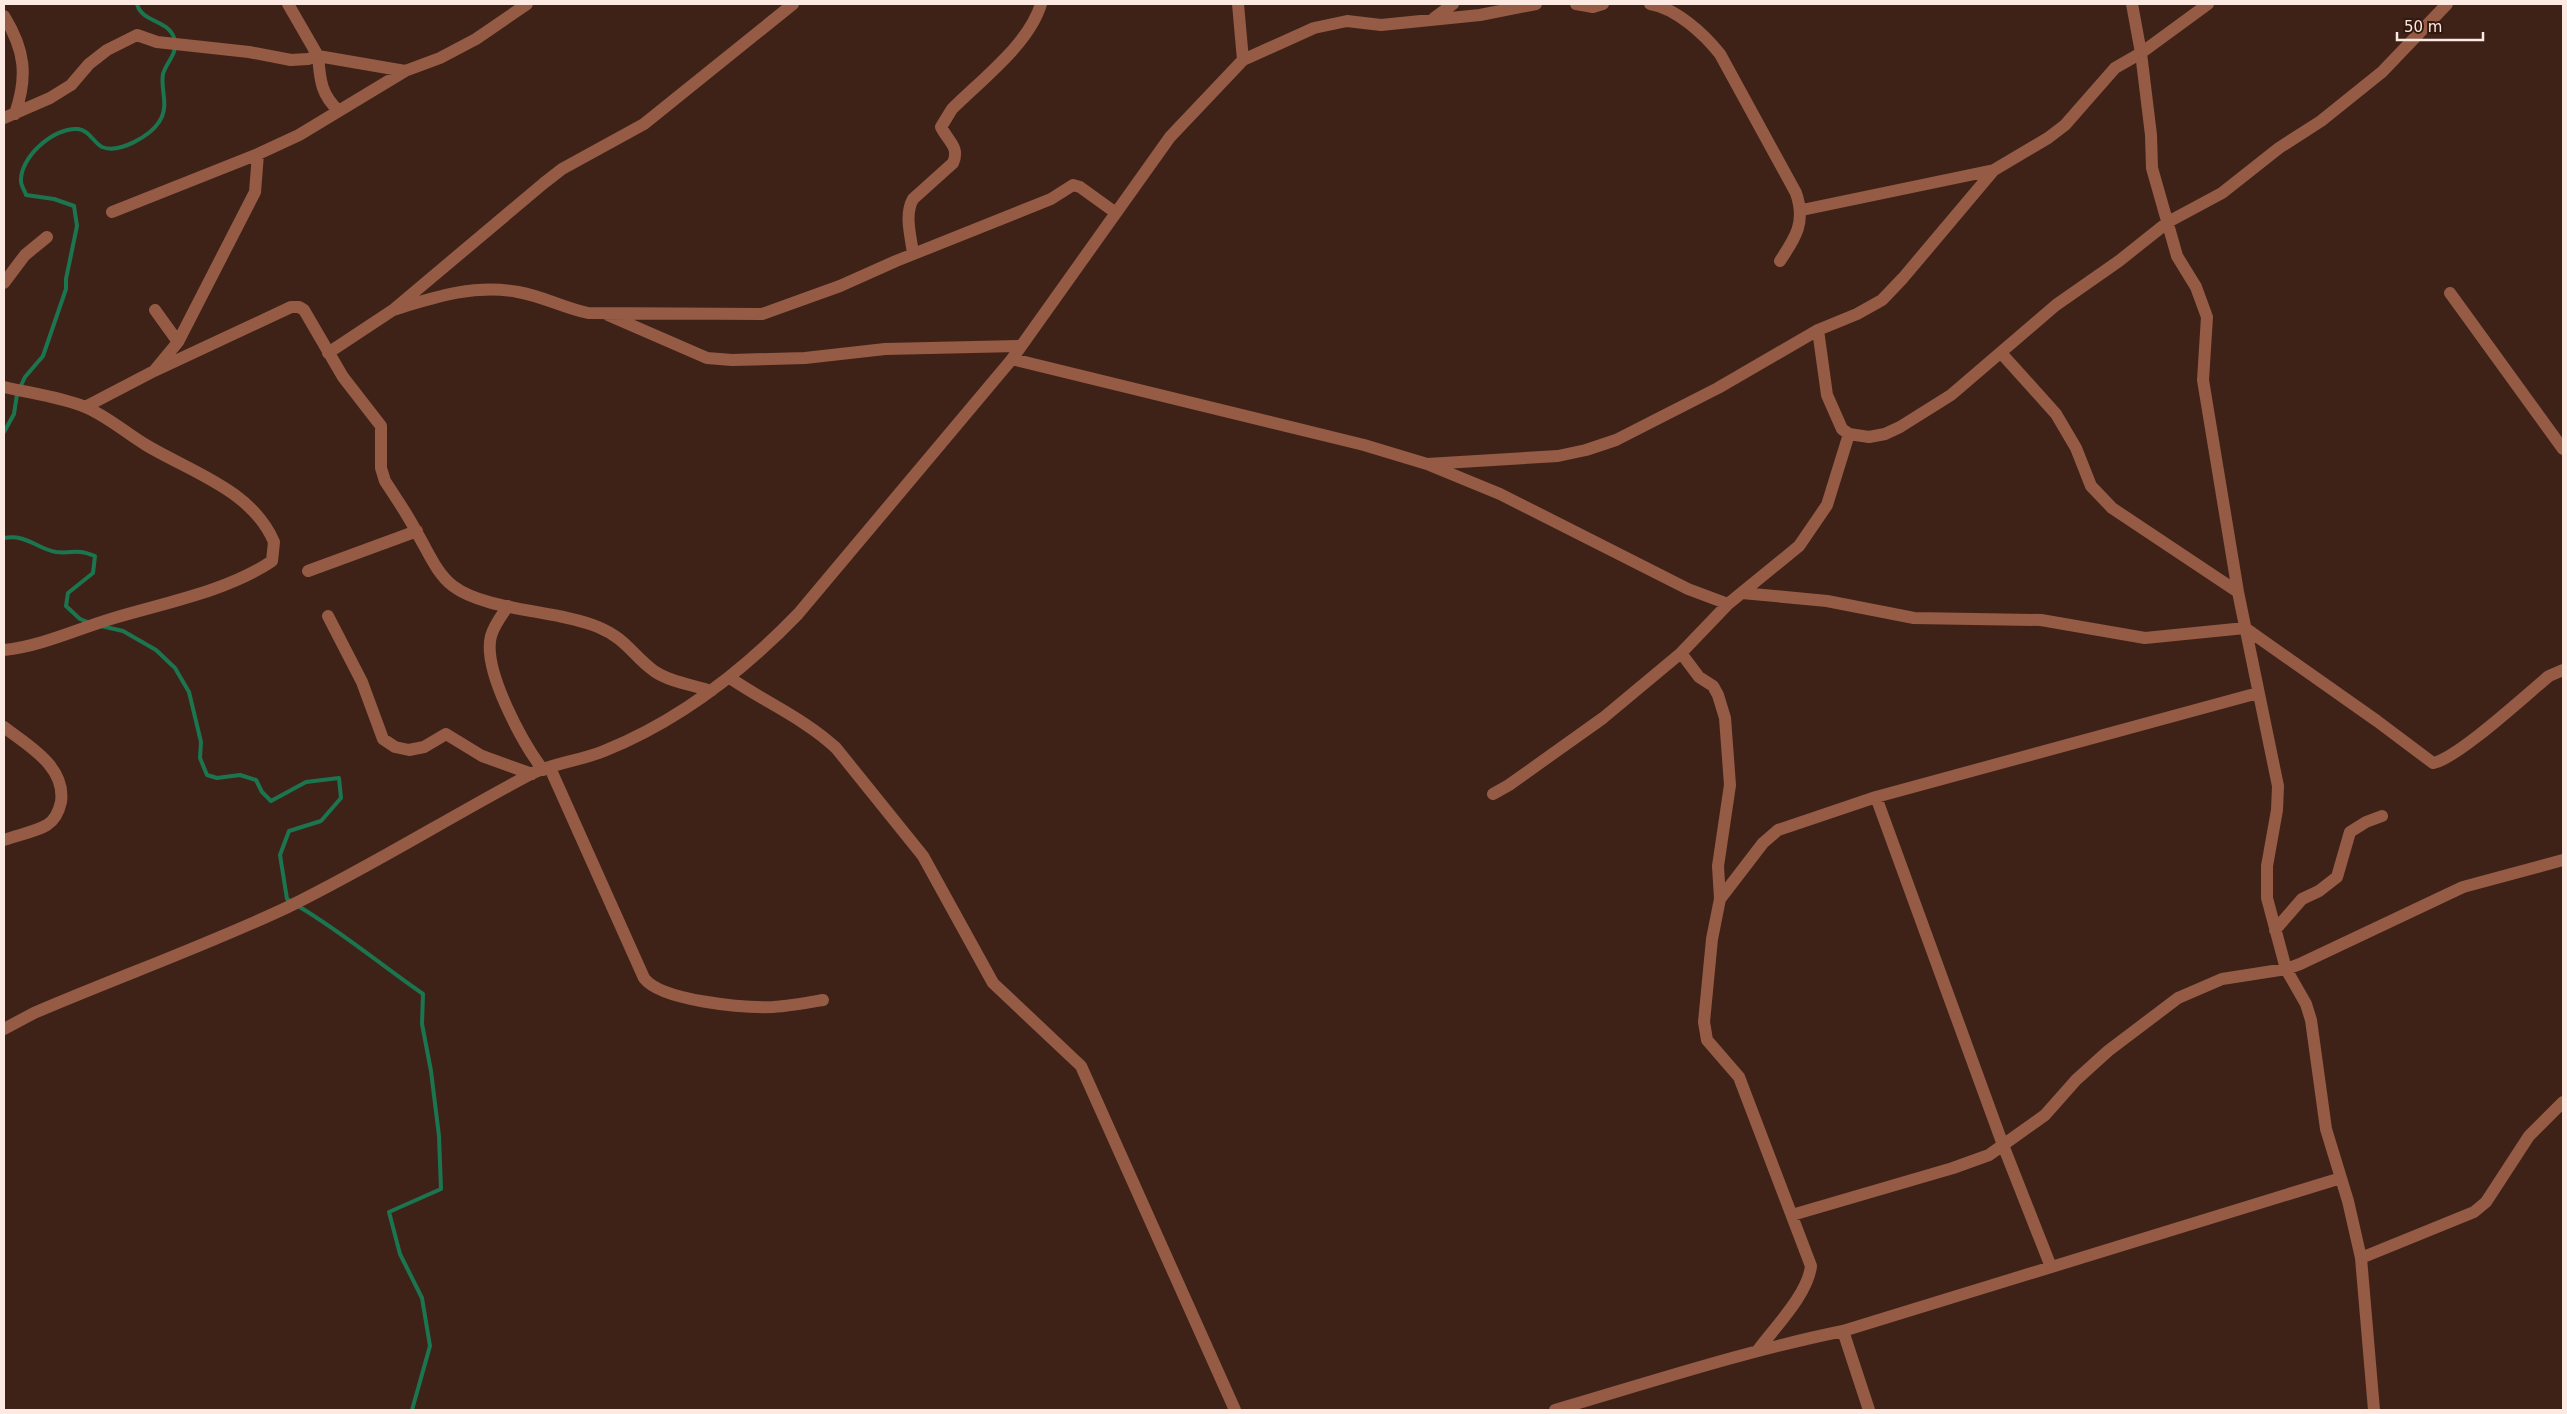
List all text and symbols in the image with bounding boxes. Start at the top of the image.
scale bar [2397,10,2483,42]
text: 50 m [2404,18,2442,36]

